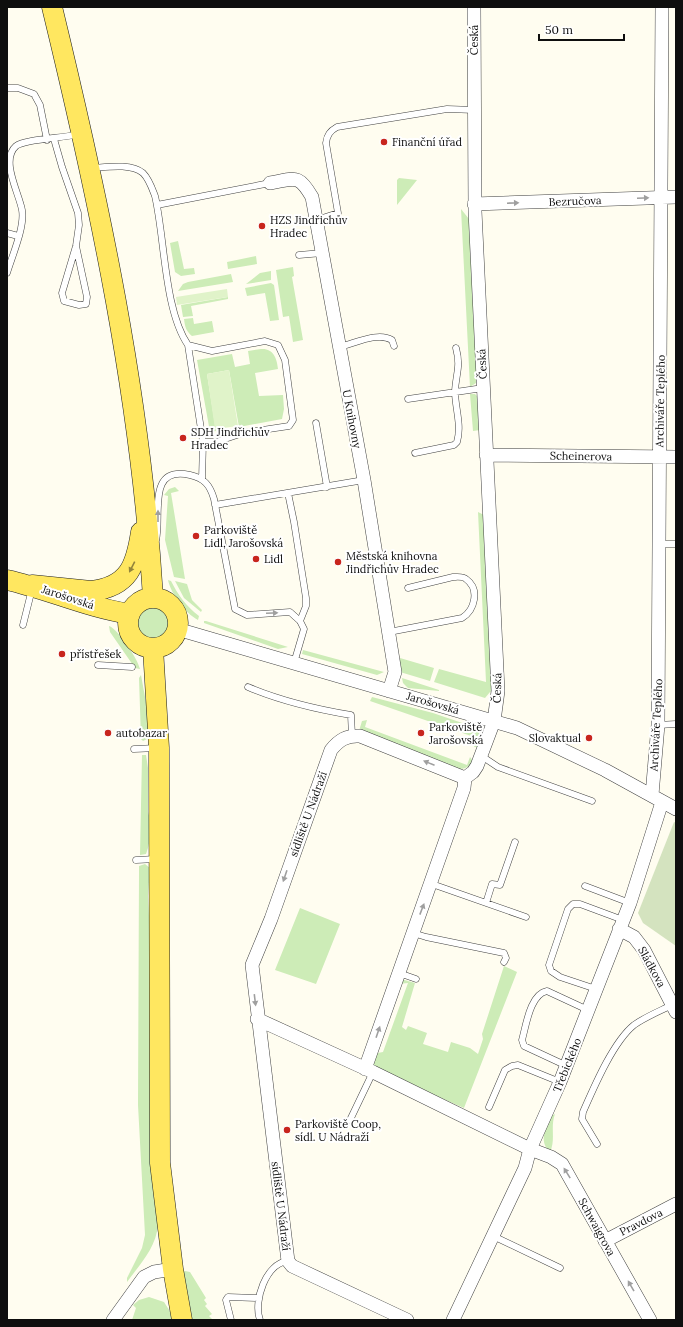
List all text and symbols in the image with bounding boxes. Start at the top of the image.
scale bar [539,16,624,42]
text: 50 m [545,22,573,37]
street label: Česká [467,25,481,55]
place label: Finanční úřad [392,135,463,149]
marker: Finanční úřad [379,137,389,147]
street label: Bezručova [548,193,602,209]
one-way arrow [637,195,649,202]
one-way arrow [507,200,520,206]
place label: HZS Jindřichův Hradec [270,213,348,240]
marker: HZS Jindřichův Hradec [257,221,267,231]
street label: Česká [474,348,490,380]
street label: Archiváře Teplého [652,354,668,449]
street label: U Knihovny [339,389,365,450]
place label: SDH Jindřichův Hradec [191,425,270,452]
marker: SDH Jindřichův Hradec [178,433,188,443]
street label: Scheinerova [550,448,613,464]
one-way arrow [155,509,161,522]
place label: Parkoviště Lidl, Jarošovská [204,523,283,550]
marker: Parkoviště Lidl, Jarošovská [191,531,201,541]
place label: Městská knihovna Jindřichův Hradec [345,549,439,576]
place label: Lidl [264,552,283,566]
marker: Lidl [251,554,261,564]
marker: Městská knihovna Jindřichův Hradec [333,557,343,567]
one-way arrow [129,561,135,573]
street label: Jarošovská [39,582,96,612]
one-way arrow [266,610,278,617]
place label: přístřešek [70,647,121,661]
marker: přístřešek [57,649,67,659]
street label: Česká [490,672,504,703]
street label: Archiváře Teplého [647,678,665,773]
street label: Jarošovská [404,688,461,717]
place label: Parkoviště Jarošovská [428,720,484,747]
place label: autobazar [116,726,167,740]
marker: autobazar [103,728,113,738]
marker: Parkoviště Jarošovská [416,728,426,738]
place label: Slovaktual [529,731,581,745]
marker: Slovaktual [584,733,594,743]
one-way arrow [423,760,434,766]
street label: sídliště U Nádraží [286,769,330,859]
one-way arrow [282,871,288,883]
one-way arrow [419,903,425,915]
street label: Sládkova [635,944,669,990]
one-way arrow [252,994,258,1006]
one-way arrow [375,1025,381,1037]
street label: Třebického [550,1036,584,1094]
place label: Parkoviště Coop, sídl. U Nádraží [295,1117,381,1144]
marker: Parkoviště Coop, sídl. U Nádraží [282,1125,292,1135]
street label: sídliště U Nádraží [269,1161,293,1251]
one-way arrow [563,1168,571,1178]
street label: Schwaigrova [575,1195,619,1259]
street label: Pravdova [617,1205,665,1239]
one-way arrow [627,1280,634,1292]

